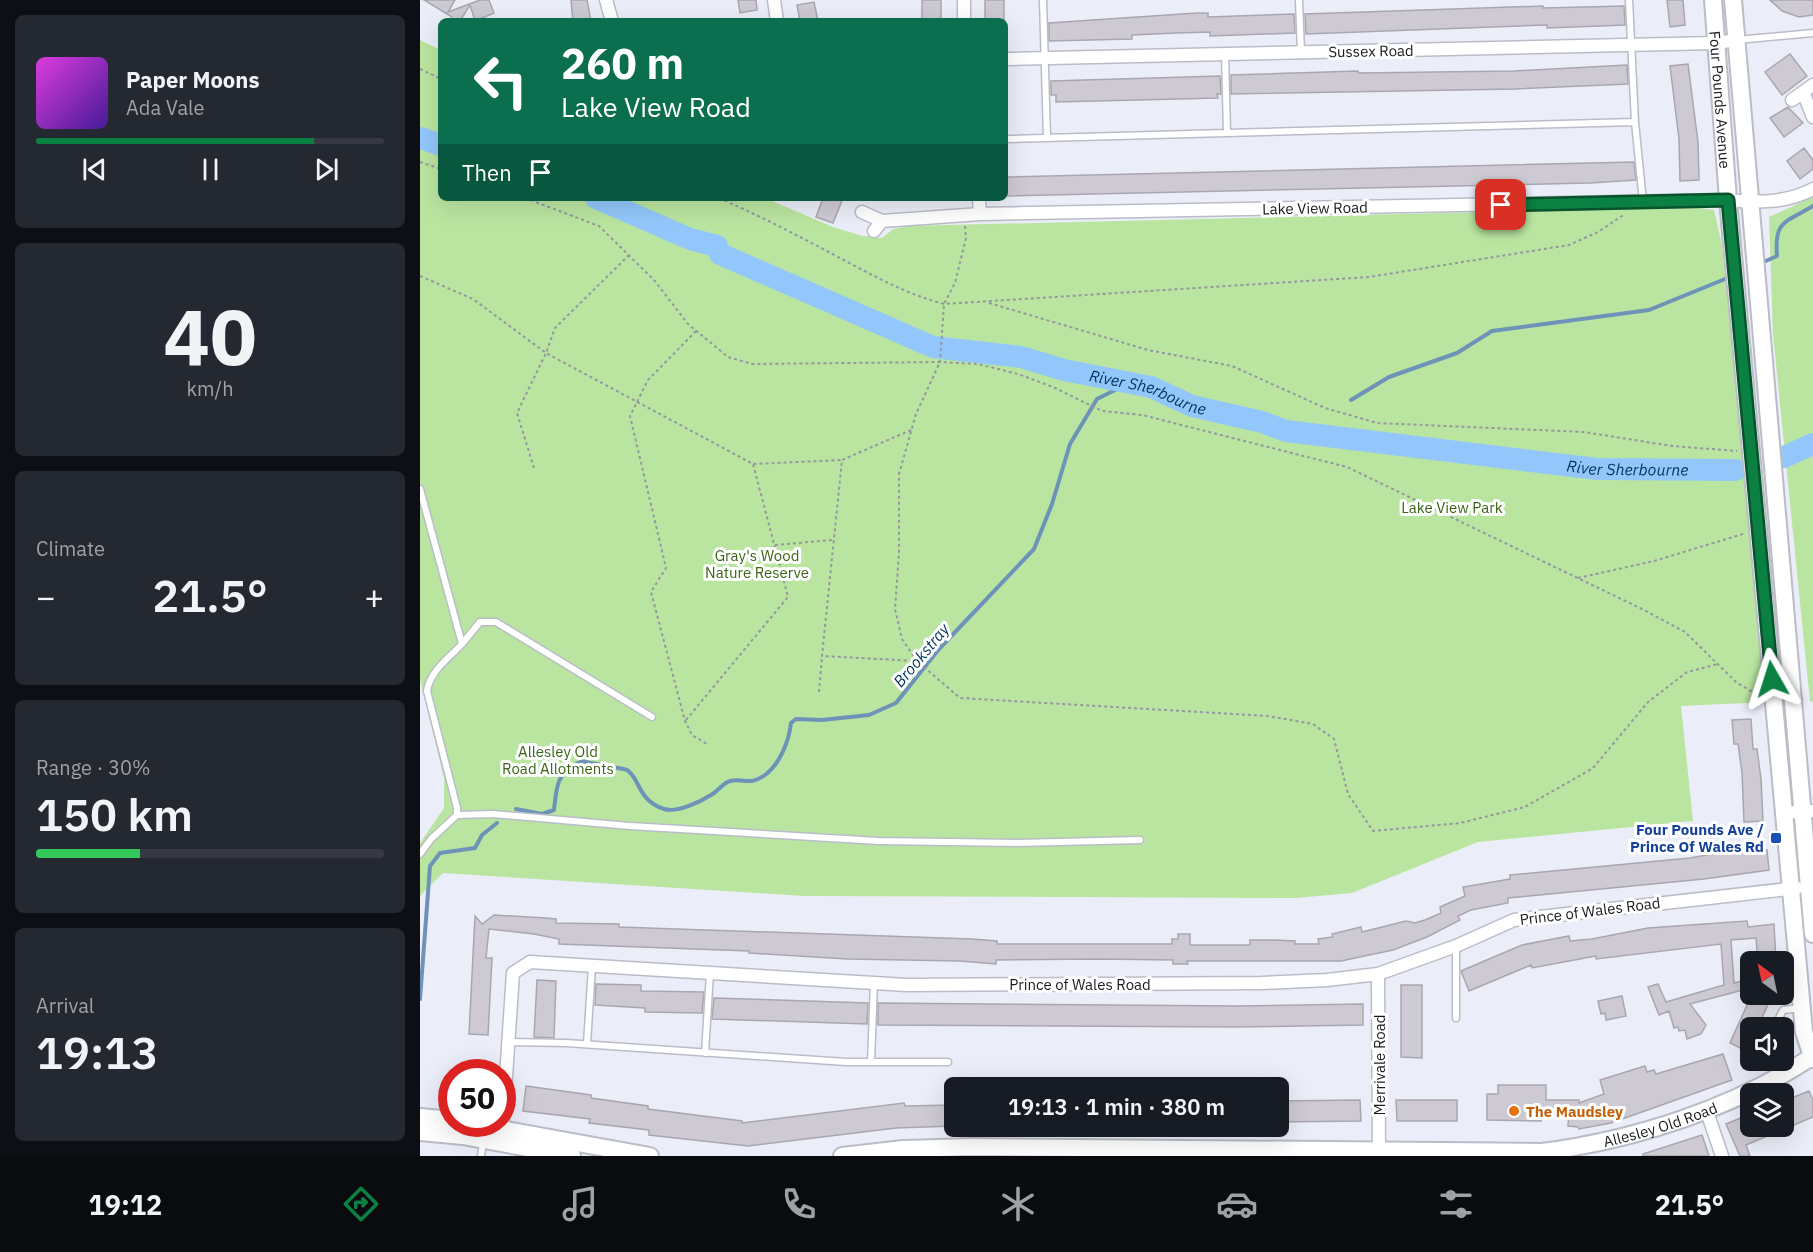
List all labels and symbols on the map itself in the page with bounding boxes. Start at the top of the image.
street label: Four Pounds Avenue [1706,30,1735,169]
street label: Sussex Road [1328,41,1414,61]
pin [1475,179,1526,230]
street label: Lake View Road [1262,198,1368,218]
water label: River Sherbourne [1088,365,1208,419]
water label: River Sherbourne [1566,455,1689,480]
park label: Lake View Park [1401,498,1503,517]
park label: Gray's Wood Nature Reserve [705,546,809,582]
water label: Brookstray [889,618,954,691]
position arrow [1740,647,1804,711]
park label: Allesley Old Road Allotments [502,742,614,778]
place label: Four Pounds Ave / Prince Of Wales Rd [1630,820,1764,856]
marker: Four Pounds Ave / Prince Of Wales Rd [1769,831,1783,845]
street label: Prince of Wales Road [1519,893,1661,929]
north arrow [1740,951,1794,1005]
street label: Prince of Wales Road [1009,975,1151,994]
street label: Merrivale Road [1370,1015,1389,1115]
speed limit sign: 50 [438,1059,516,1137]
street label: Allesley Old Road [1601,1098,1720,1151]
place label: The Maudsley [1526,1102,1623,1121]
marker: The Maudsley [1507,1104,1521,1118]

